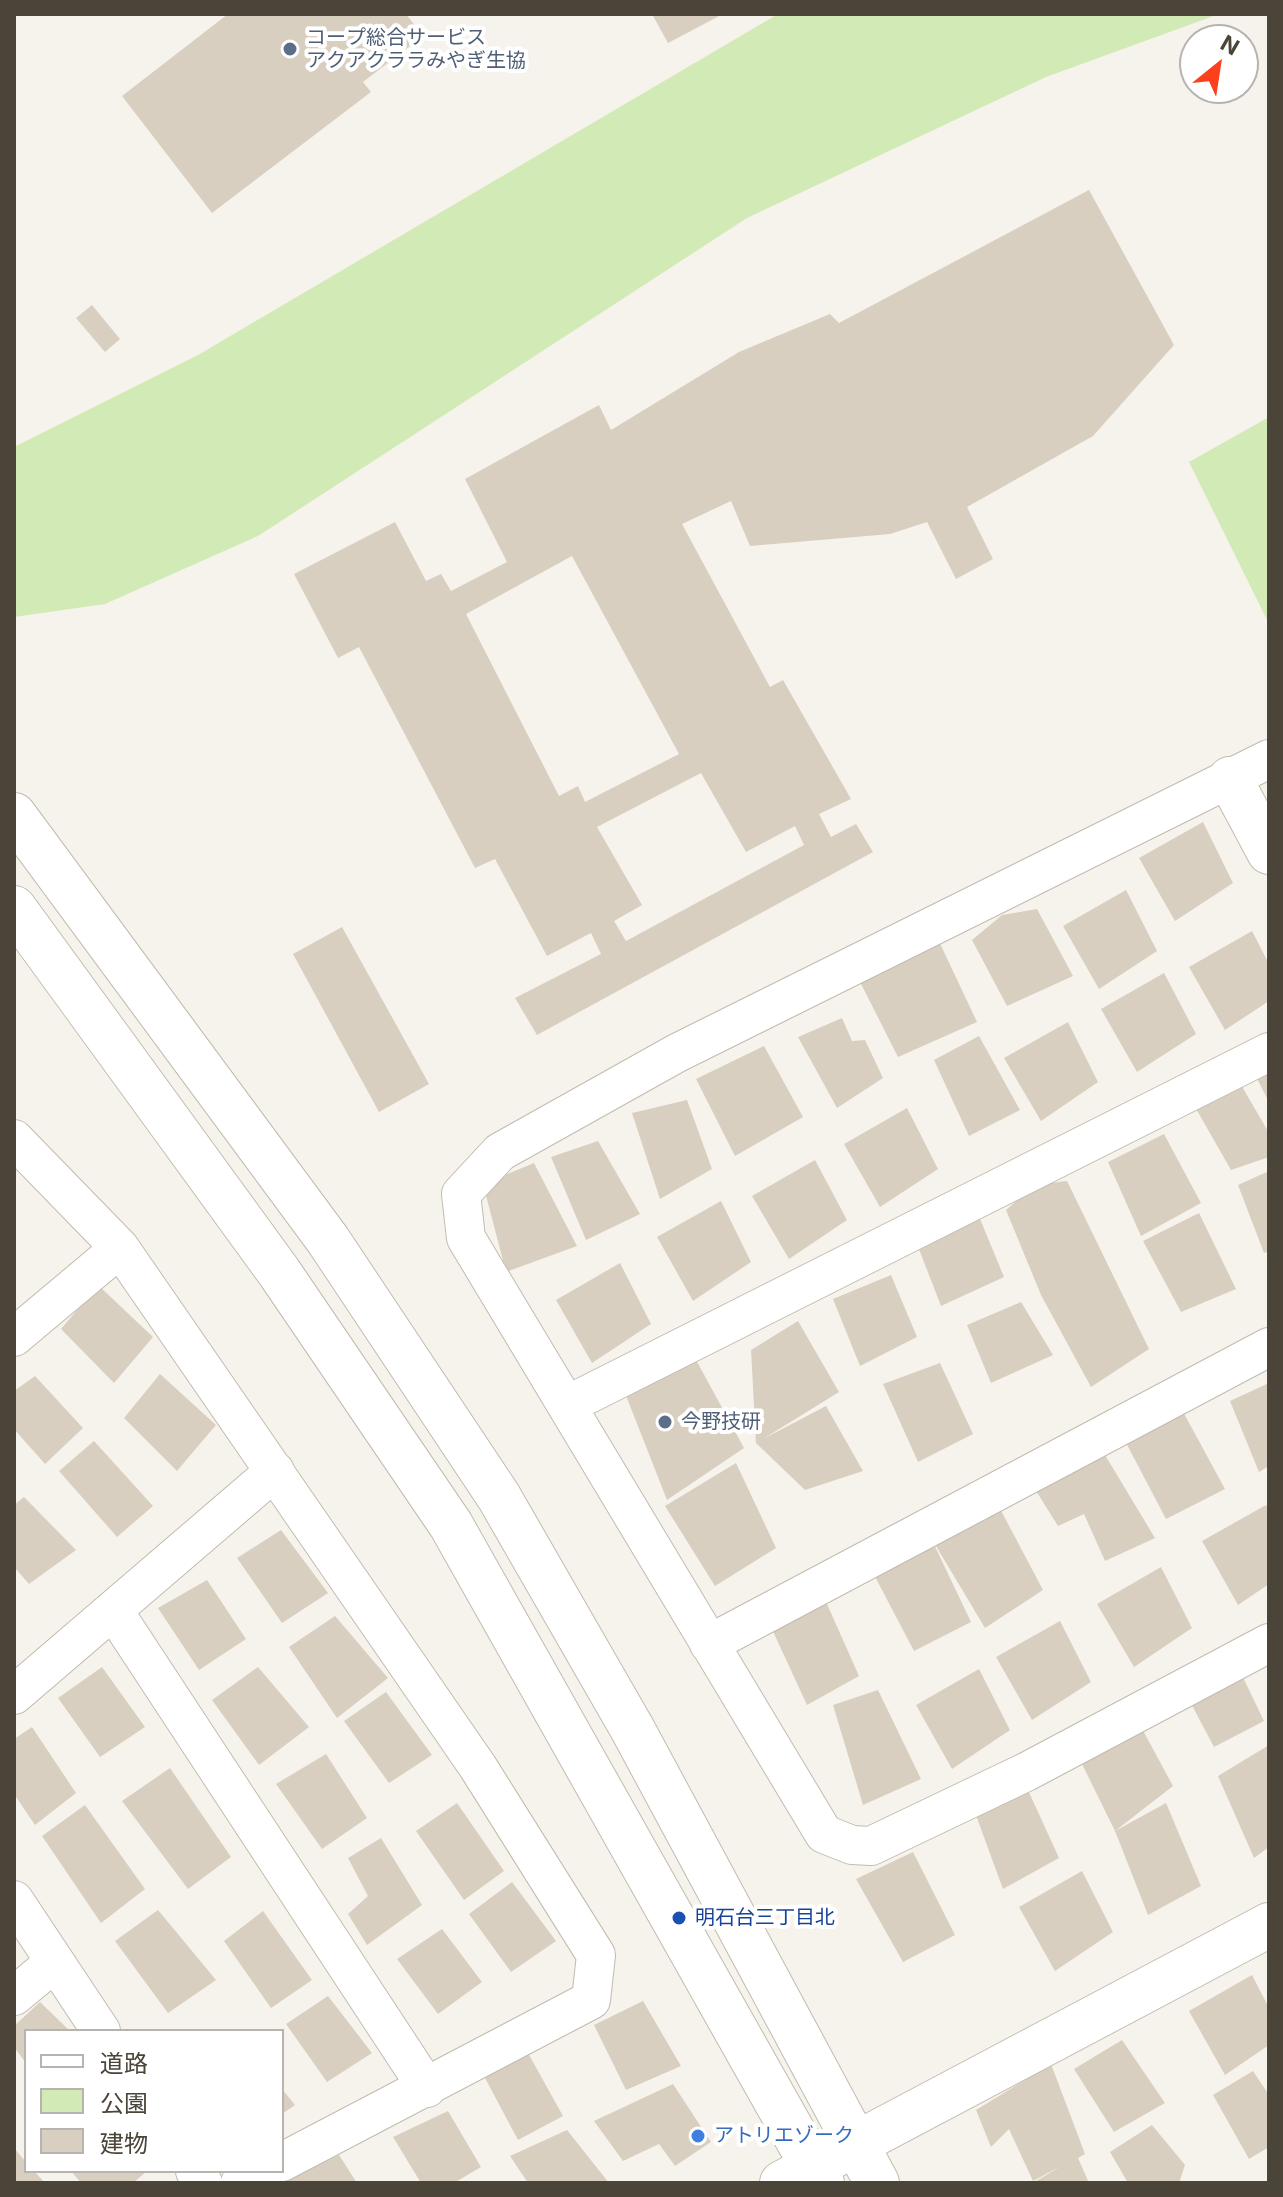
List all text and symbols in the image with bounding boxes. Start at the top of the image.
north arrow [1179,24,1259,104]
place label: コープ総合サービス アクアクララみやぎ生協 [306,26,526,73]
text: N [1216,29,1244,60]
marker: コープ総合サービス アクアクララみやぎ生協 [281,40,299,58]
place label: 今野技研 [681,1410,761,1434]
marker: 今野技研 [656,1413,674,1431]
place label: 明石台三丁目北 [695,1906,835,1930]
marker: 明石台三丁目北 [670,1909,688,1927]
legend [24,2029,284,2173]
text: 道路 [100,2049,148,2078]
text: 公園 [100,2089,148,2118]
place label: アトリエゾーク [714,2124,854,2148]
marker: アトリエゾーク [689,2127,707,2145]
text: 建物 [100,2129,148,2158]

